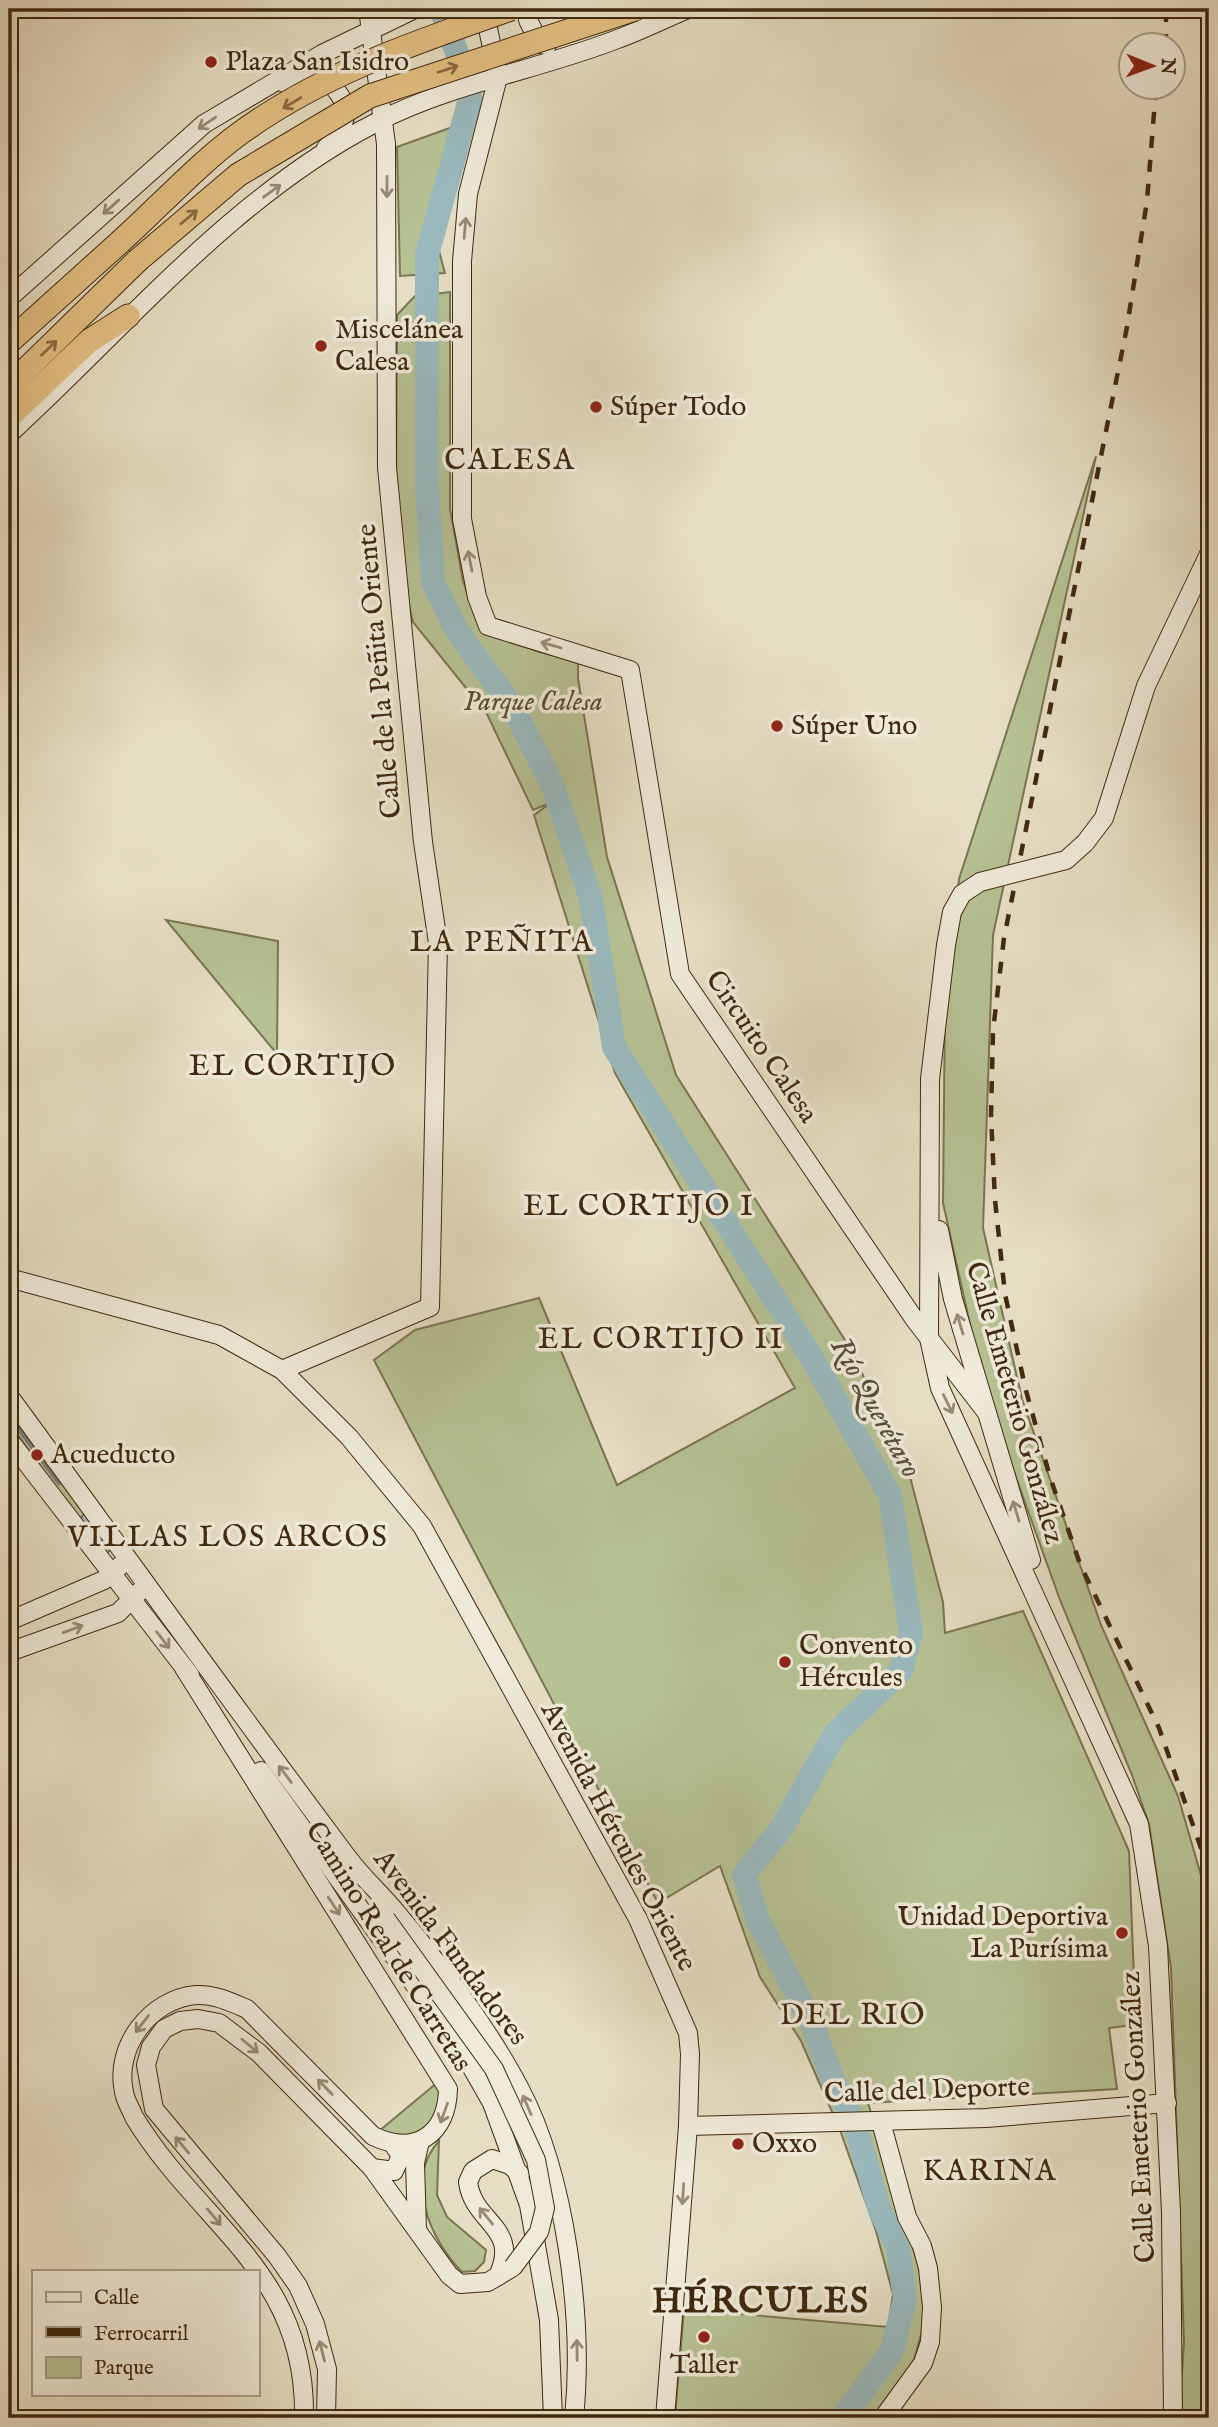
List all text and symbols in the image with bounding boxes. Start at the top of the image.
north arrow [1116,32,1186,102]
place label: Plaza San Isidro [225,45,409,80]
marker: Plaza San Isidro [203,54,219,70]
text: N [1155,57,1179,75]
one-way arrow [436,61,458,74]
one-way arrow [282,96,302,110]
one-way arrow [198,116,217,130]
one-way arrow [380,176,394,199]
one-way arrow [262,184,281,198]
one-way arrow [102,199,120,215]
one-way arrow [180,209,198,225]
one-way arrow [459,217,472,239]
place label: Miscelánea Calesa [335,313,464,380]
marker: Miscelánea Calesa [313,338,329,354]
one-way arrow [40,339,57,356]
place label: Súper Todo [610,390,746,425]
marker: Súper Todo [588,399,604,415]
district label: CALESA [444,442,576,480]
street label: Calle de la Peñita Oriente [350,522,410,820]
one-way arrow [463,550,476,573]
one-way arrow [541,637,563,650]
park label: Parque Calesa [463,685,603,720]
place label: Súper Uno [791,709,917,744]
marker: Súper Uno [769,718,785,734]
district label: LA PEÑITA [410,923,594,962]
street label: Circuito Calesa [697,964,825,1131]
district label: EL CORTIJO [189,1048,397,1086]
district label: EL CORTIJO I [523,1188,755,1226]
street label: Calle Emeterio González [957,1258,1071,1548]
one-way arrow [953,1313,966,1335]
district label: EL CORTIJO II [538,1321,784,1359]
water label: Río Querétaro [821,1331,929,1485]
one-way arrow [942,1393,955,1414]
place label: Acueducto [50,1438,175,1473]
marker: Acueducto [29,1447,45,1463]
one-way arrow [1009,1500,1022,1522]
district label: VILLAS LOS ARCOS [66,1519,389,1557]
one-way arrow [61,1622,83,1634]
place label: Convento Hércules [799,1629,913,1696]
one-way arrow [155,1630,170,1648]
marker: Convento Hércules [777,1654,793,1670]
street label: Avenida Hércules Oriente [532,1696,704,1978]
one-way arrow [278,1765,292,1784]
street label: Camino Real de Carretas [297,1816,479,2078]
street label: Avenida Fundadores [364,1842,535,2053]
one-way arrow [327,1895,341,1915]
place label: Unidad Deportiva La Purísima [897,1900,1109,1967]
marker: Unidad Deportiva La Purísima [1114,1925,1130,1941]
street label: Calle Emeterio González [1114,1970,1164,2264]
district label: DEL RIO [780,1997,926,2035]
one-way arrow [135,2015,150,2033]
one-way arrow [241,2038,259,2054]
street label: Calle del Deporte [823,2070,1031,2112]
one-way arrow [317,2079,334,2096]
one-way arrow [520,2094,533,2116]
one-way arrow [437,2102,449,2124]
place label: Oxxo [752,2127,817,2162]
one-way arrow [174,2136,190,2154]
marker: Oxxo [730,2136,746,2152]
district label: KARINA [922,2153,1058,2191]
one-way arrow [676,2182,689,2204]
one-way arrow [206,2207,222,2225]
one-way arrow [478,2207,494,2225]
legend [32,2270,259,2396]
district label: HÉRCULES [652,2277,870,2325]
text: Calle [94,2285,139,2312]
text: Ferrocarril [94,2321,189,2348]
marker: Taller [696,2329,712,2345]
one-way arrow [570,2339,583,2362]
one-way arrow [315,2340,328,2362]
place label: Taller [670,2348,738,2383]
text: Parque [94,2355,154,2382]

